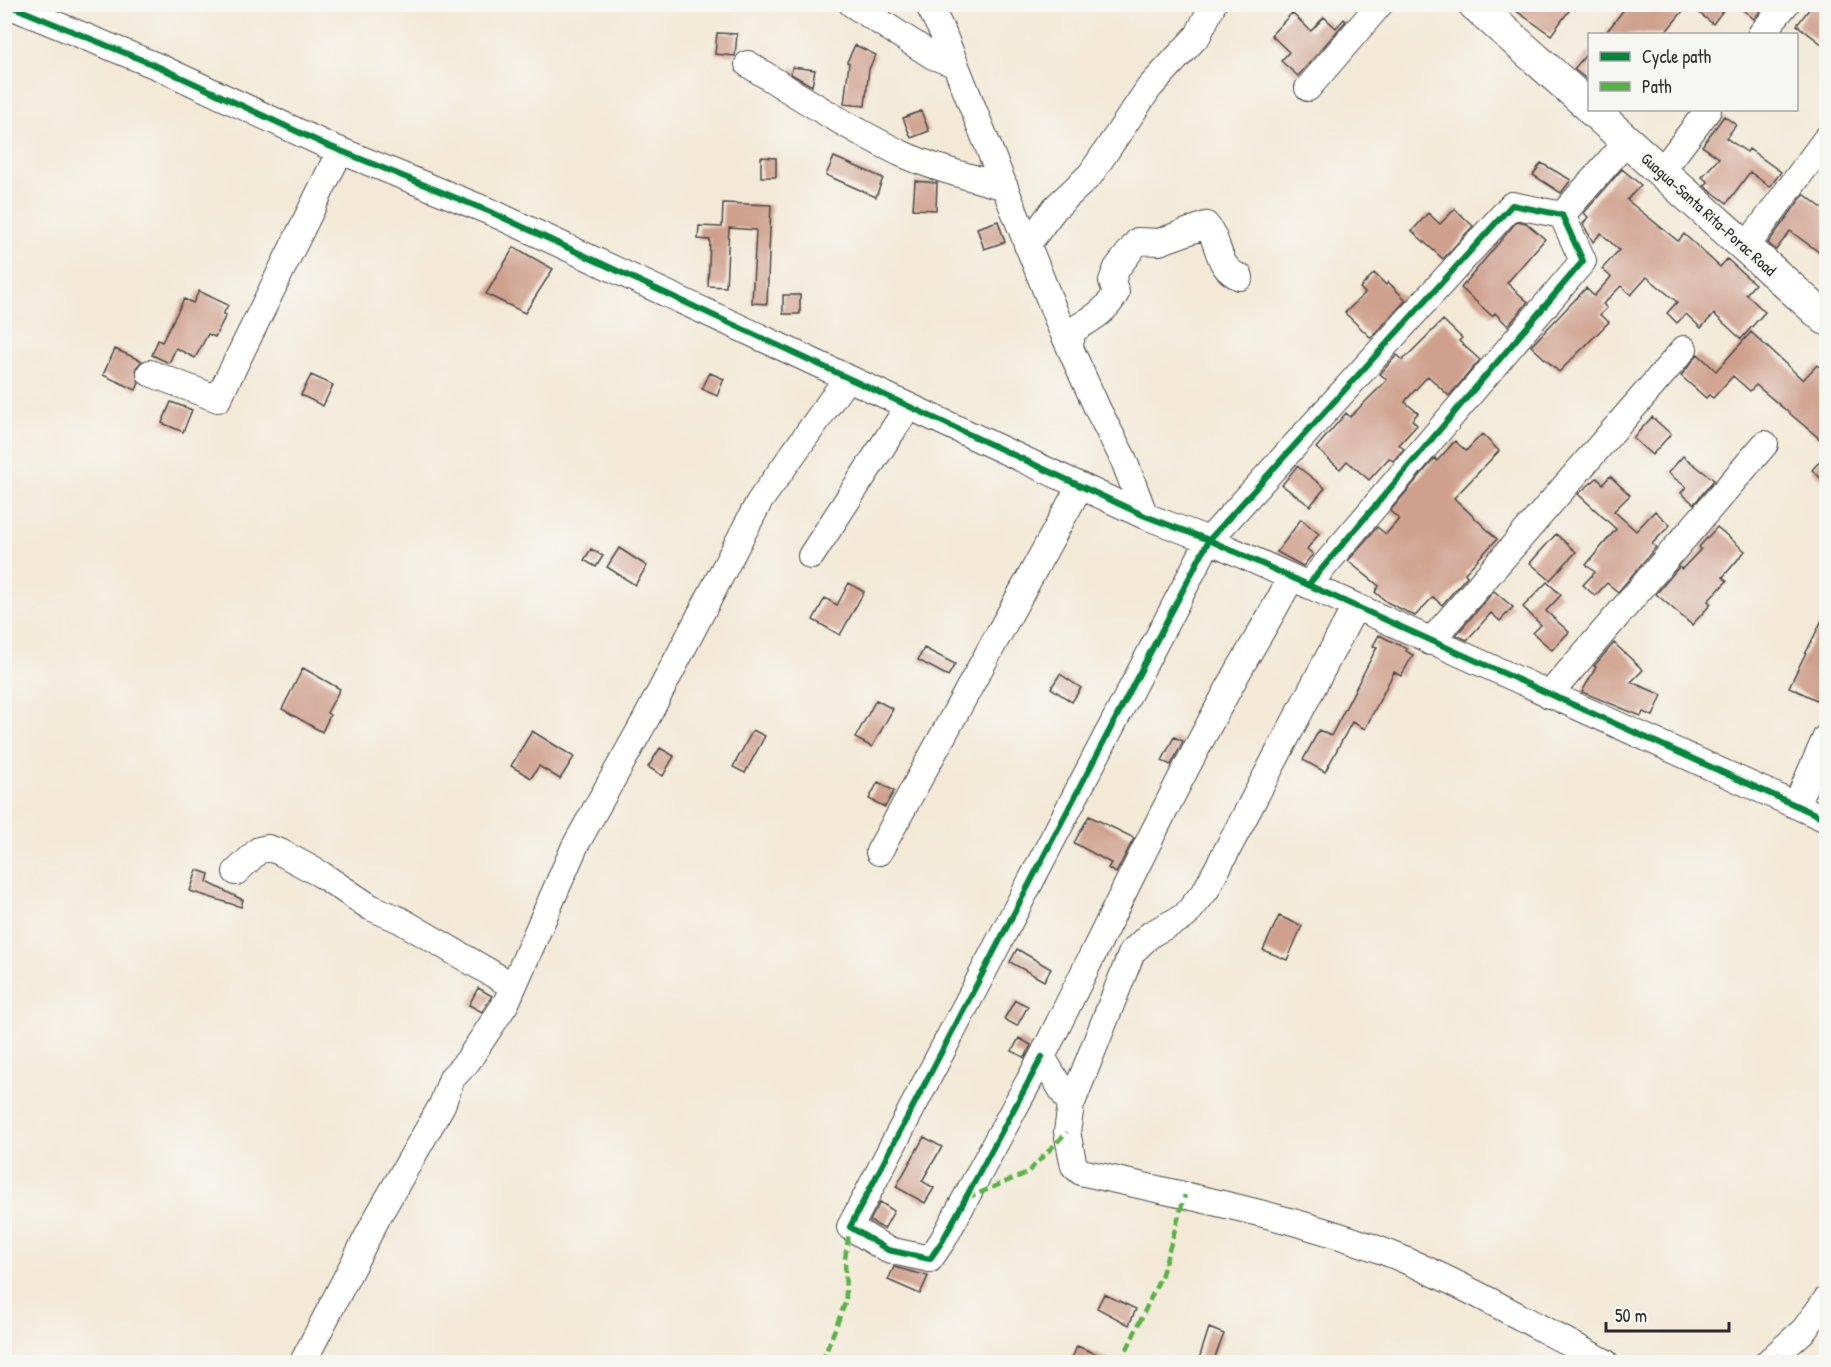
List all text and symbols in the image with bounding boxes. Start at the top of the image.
legend [1588,33,1798,111]
text: Cycle path [1642,44,1712,69]
text: Path [1642,74,1672,99]
street label: Guagua-Santa Rita-Porac Road [1637,147,1781,281]
scale bar [1606,1295,1729,1333]
text: 50 m [1615,1303,1647,1328]

